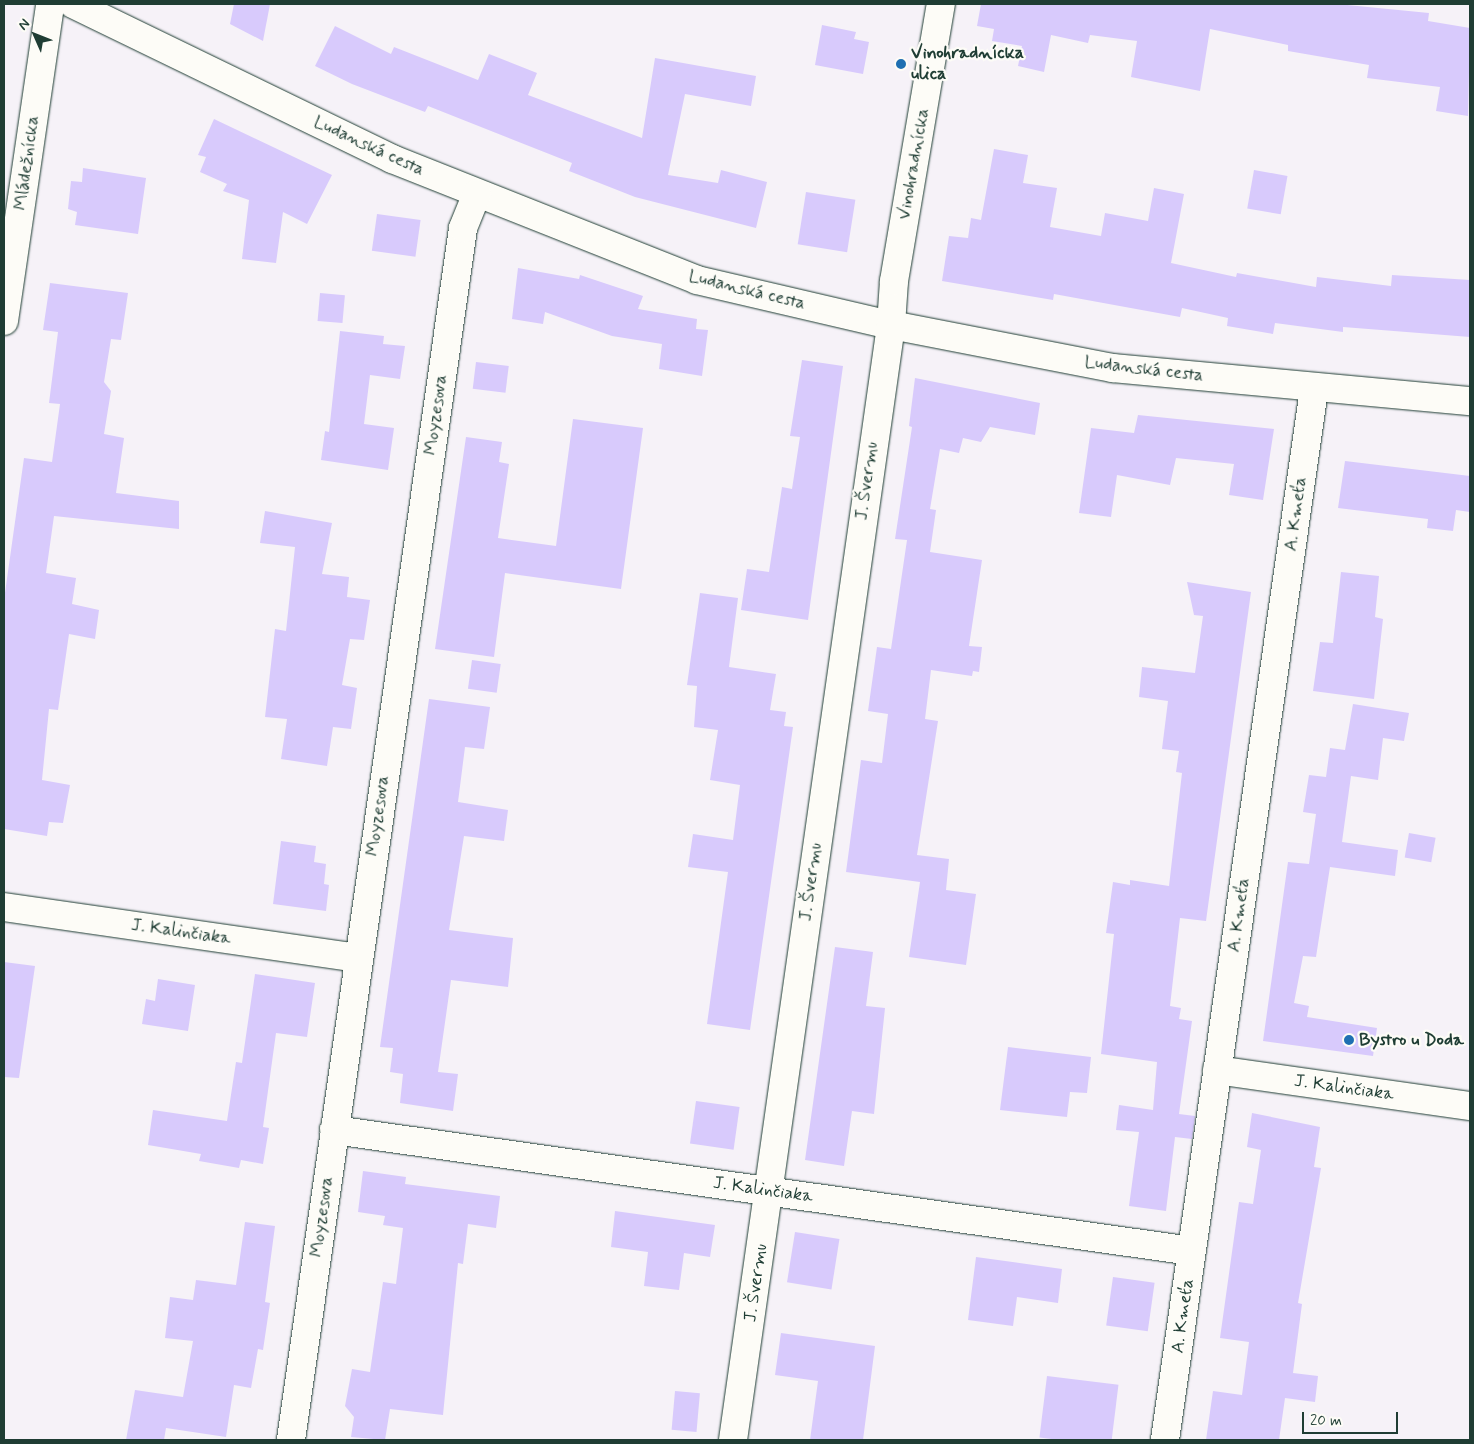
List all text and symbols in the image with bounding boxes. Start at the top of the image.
north arrow [10,10,60,60]
text: N [14,15,34,34]
place label: Vinohradnícka ulica [911,43,1024,86]
marker: Vinohradnícka ulica [895,58,907,70]
street label: Vinohradnícka [894,106,934,222]
street label: Ludanská cesta [310,111,428,181]
street label: Mládežnícka [10,114,44,212]
street label: Ludanská cesta [686,265,808,315]
street label: Ludanská cesta [1083,351,1205,387]
street label: Moyzesova [420,373,452,457]
street label: J. Švermu [851,440,883,522]
street label: A. Kmeťa [1280,475,1312,553]
street label: Moyzesova [362,774,394,858]
street label: J. Švermu [795,841,827,923]
street label: A. Kmeťa [1223,876,1255,954]
street label: J. Kalinčiaka [130,914,232,950]
place label: Bystro u Doda [1359,1029,1462,1051]
marker: Bystro u Doda [1343,1034,1355,1046]
street label: J. Kalinčiaka [1293,1070,1395,1106]
street label: J. Kalinčiaka [712,1172,814,1208]
street label: Moyzesova [306,1175,338,1259]
street label: J. Švermu [740,1242,772,1324]
street label: A. Kmeťa [1167,1277,1199,1355]
scale bar [1304,1402,1400,1434]
text: 20 m [1310,1411,1342,1431]

